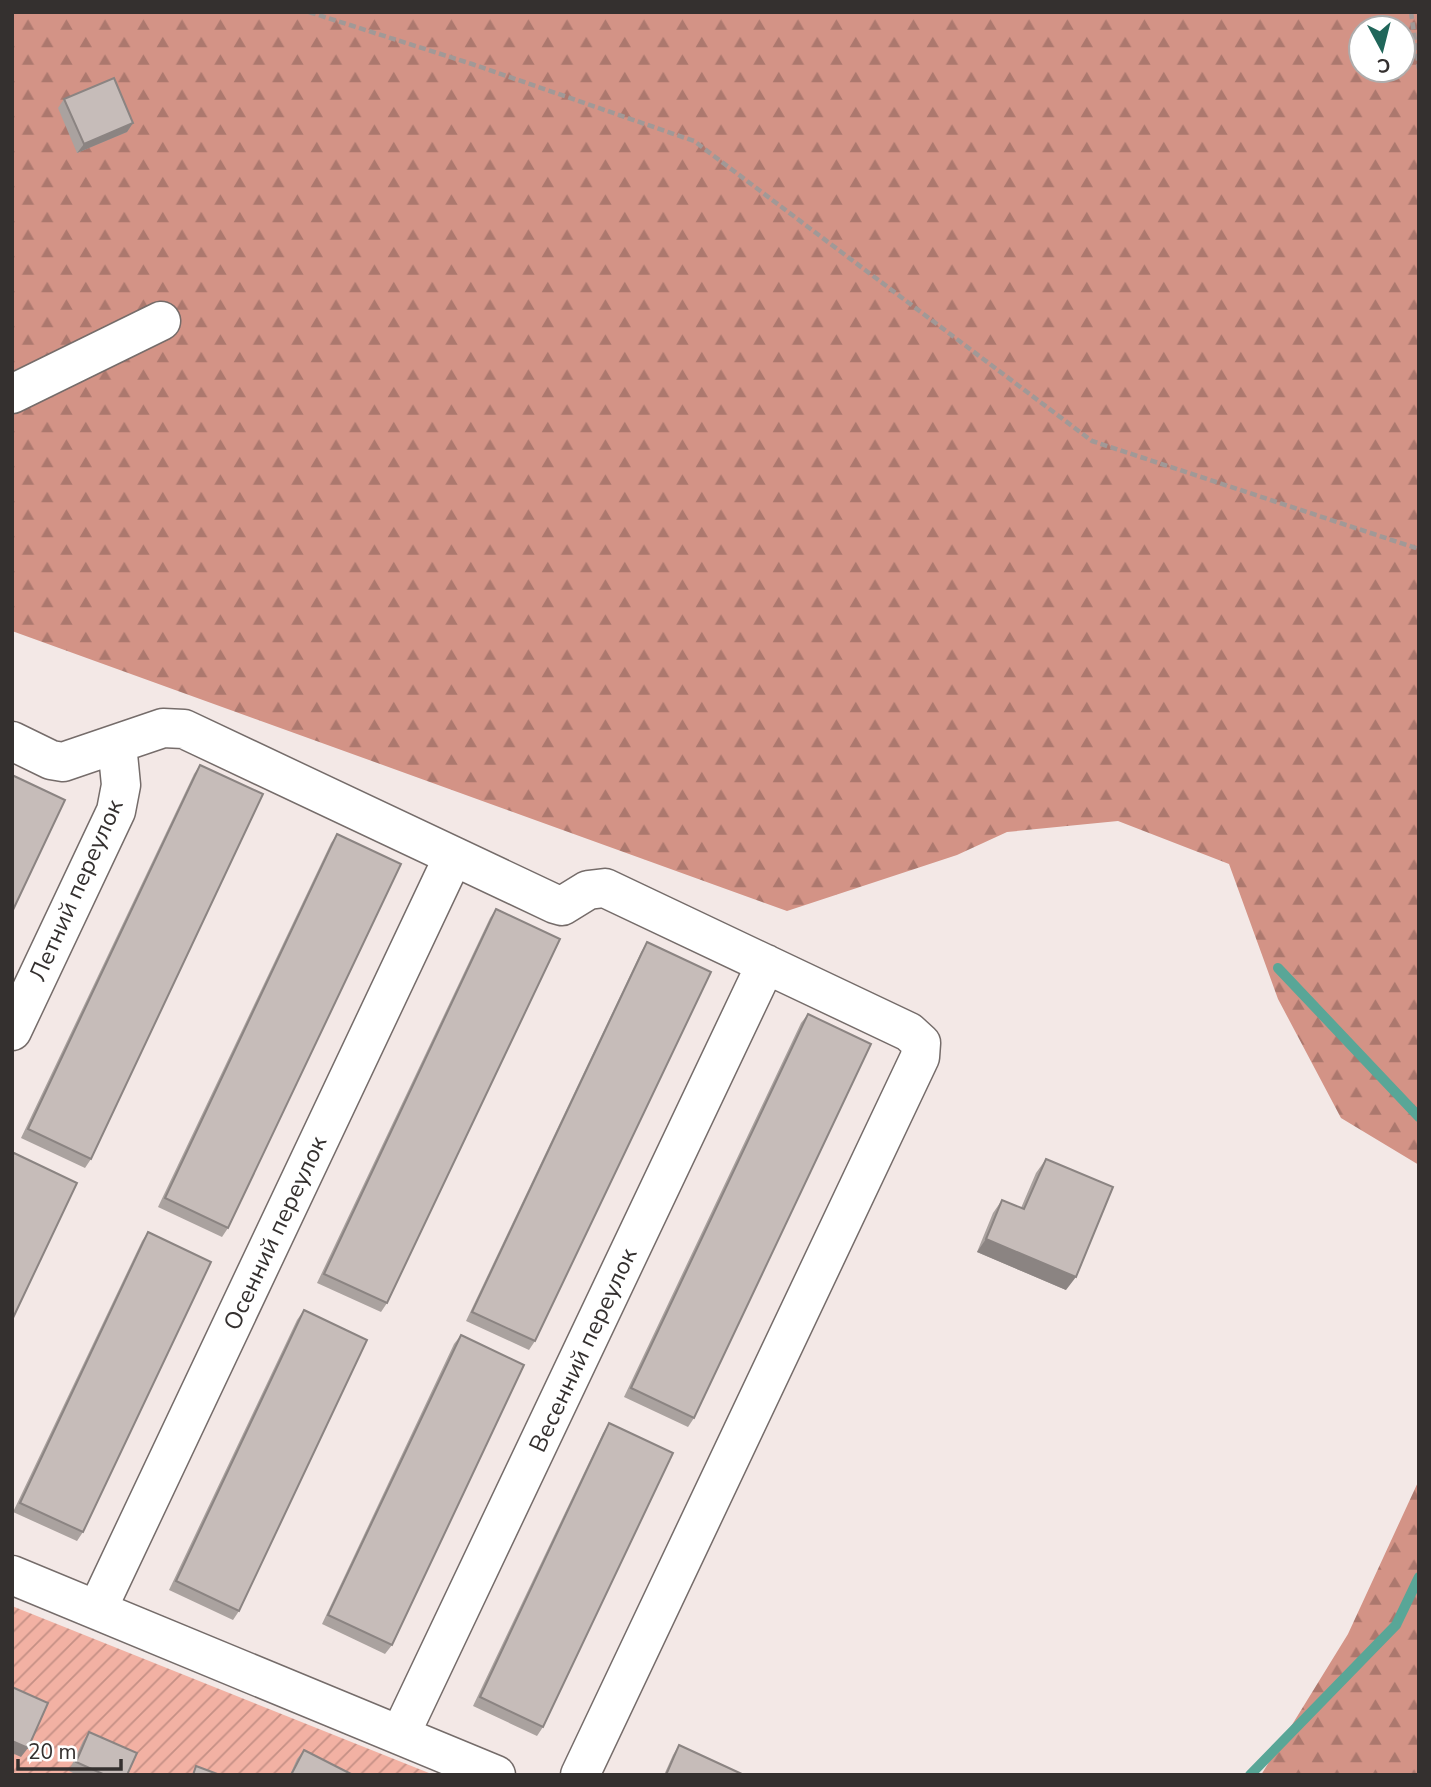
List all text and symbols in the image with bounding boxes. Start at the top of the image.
north arrow [1347,14,1417,84]
text: С [1376,51,1392,79]
street label: Летний переулок [22,794,131,986]
street label: Осенний переулок [216,1130,334,1335]
street label: Весенний переулок [522,1242,645,1457]
scale bar [18,1728,121,1772]
text: 20 m [28,1738,77,1766]

